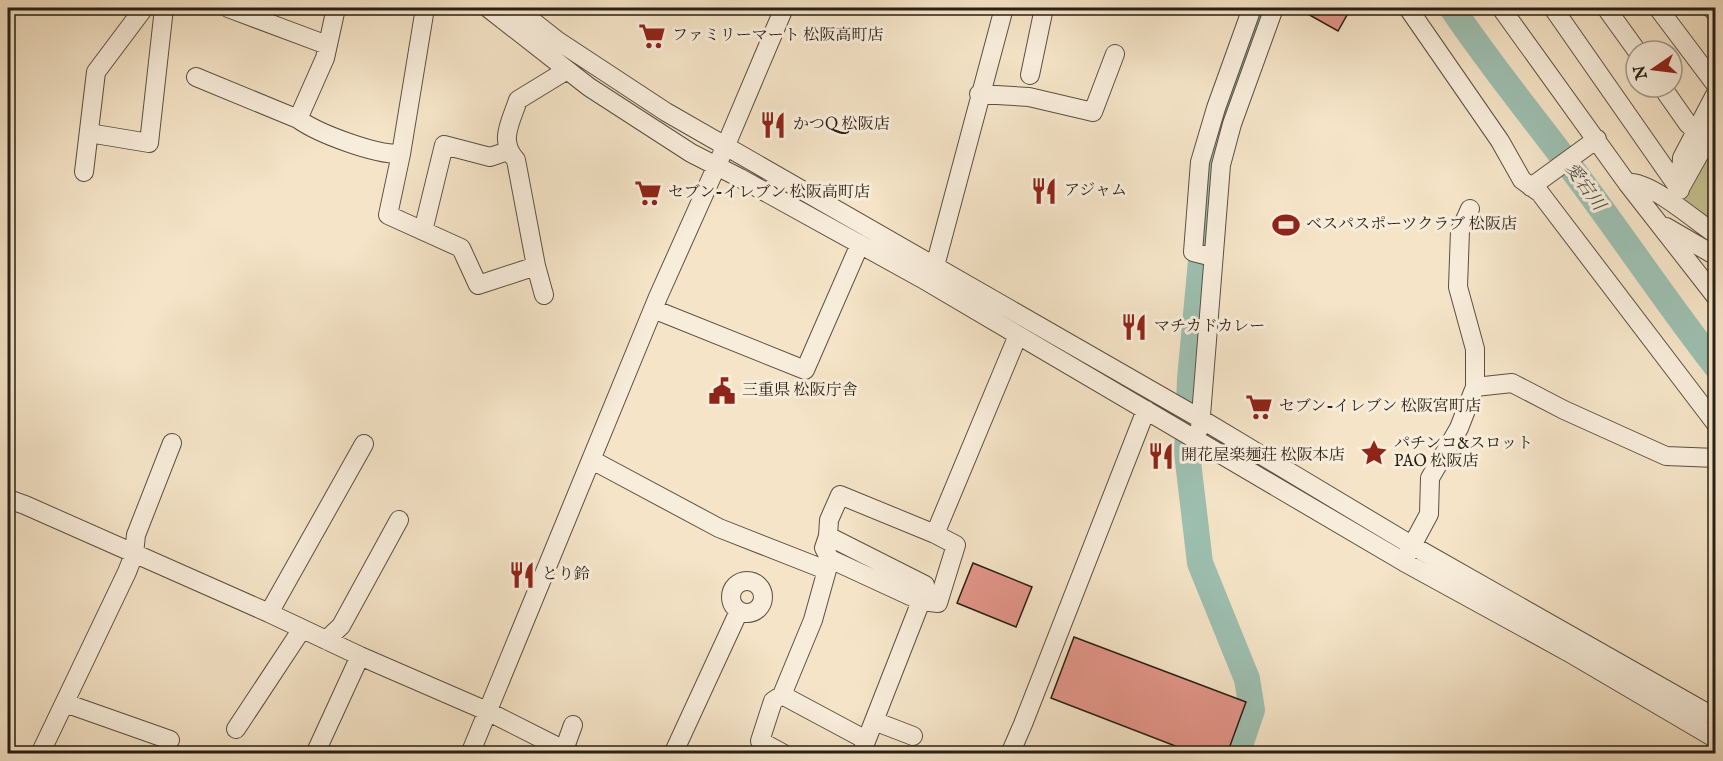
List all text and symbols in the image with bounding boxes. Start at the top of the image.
supermarket icon: ファミリーマート 松阪高町店 [637,21,667,51]
place label: ファミリーマート 松阪高町店 [672,26,883,46]
north arrow [1624,39,1684,99]
text: N [1630,63,1653,82]
restaurant icon: かつQ 松阪店 [758,110,788,140]
place label: かつQ 松阪店 [793,115,890,135]
water label: 愛宕川 [1559,158,1610,217]
restaurant icon: アジャム [1029,176,1059,206]
supermarket icon: セブン-イレブン 松阪高町店 [633,178,663,208]
place label: アジャム [1064,181,1127,201]
place label: セブン-イレブン 松阪高町店 [668,183,870,203]
sports icon: ベスパスポーツクラブ 松阪店 [1271,210,1301,240]
place label: ベスパスポーツクラブ 松阪店 [1306,215,1517,235]
restaurant icon: マチカドカレー [1119,312,1149,342]
place label: マチカドカレー [1154,317,1265,337]
public building icon: 三重県 松阪庁舎 [707,376,737,406]
place label: 三重県 松阪庁舎 [742,381,858,401]
supermarket icon: セブン-イレブン 松阪宮町店 [1244,392,1274,422]
place label: セブン-イレブン 松阪宮町店 [1279,397,1481,417]
place label: パチンコ&スロット PAO 松阪店 [1394,434,1533,472]
place icon: パチンコ&スロット PAO 松阪店 [1359,438,1389,468]
restaurant icon: 開花屋楽麺荘 松阪本店 [1146,441,1176,471]
place label: 開花屋楽麺荘 松阪本店 [1181,446,1345,466]
restaurant icon: とり鈴 [507,560,537,590]
place label: とり鈴 [542,565,590,585]

